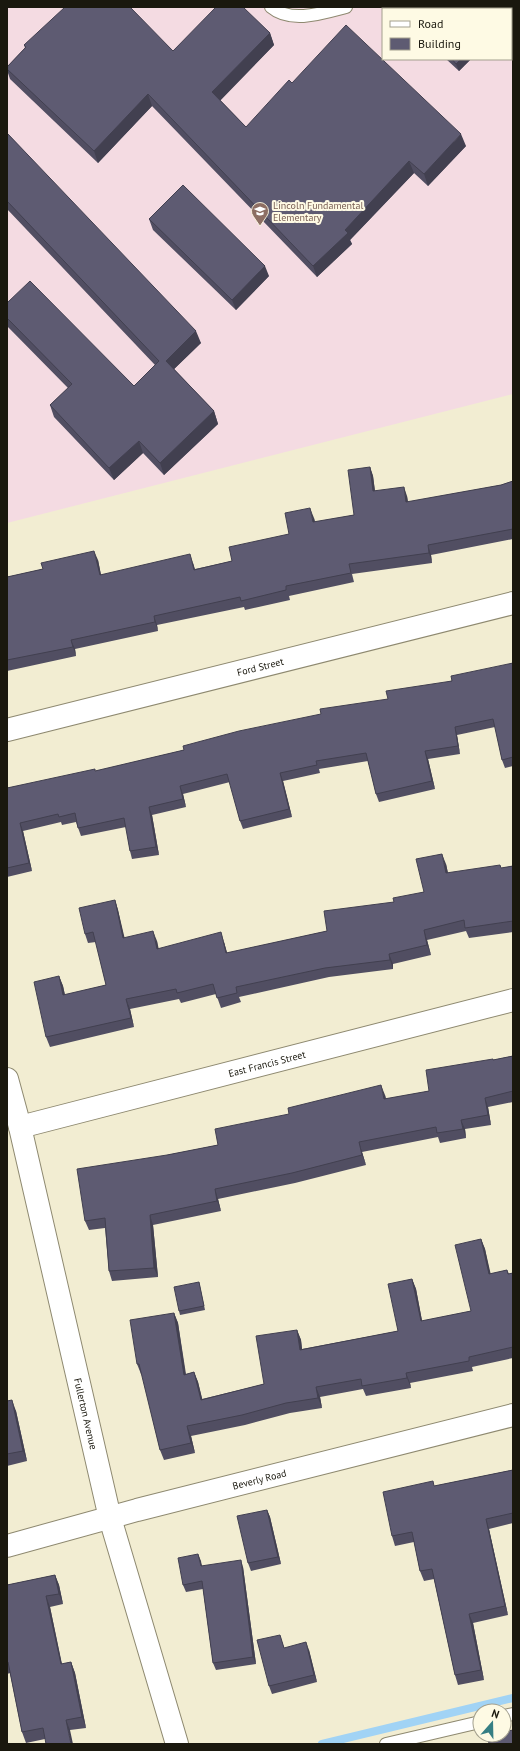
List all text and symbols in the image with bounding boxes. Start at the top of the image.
legend [382,8,512,60]
text: Road [418,16,443,31]
text: Building [418,36,461,51]
place label: Lincoln Fundamental Elementary [273,199,363,224]
school or university icon: Lincoln Fundamental Elementary [250,201,270,226]
street label: Ford Street [235,654,285,679]
street label: East Francis Street [227,1047,308,1080]
street label: Fullerton Avenue [71,1377,101,1451]
street label: Beverly Road [231,1466,288,1492]
north arrow [472,1703,512,1743]
text: N [490,1706,501,1721]

